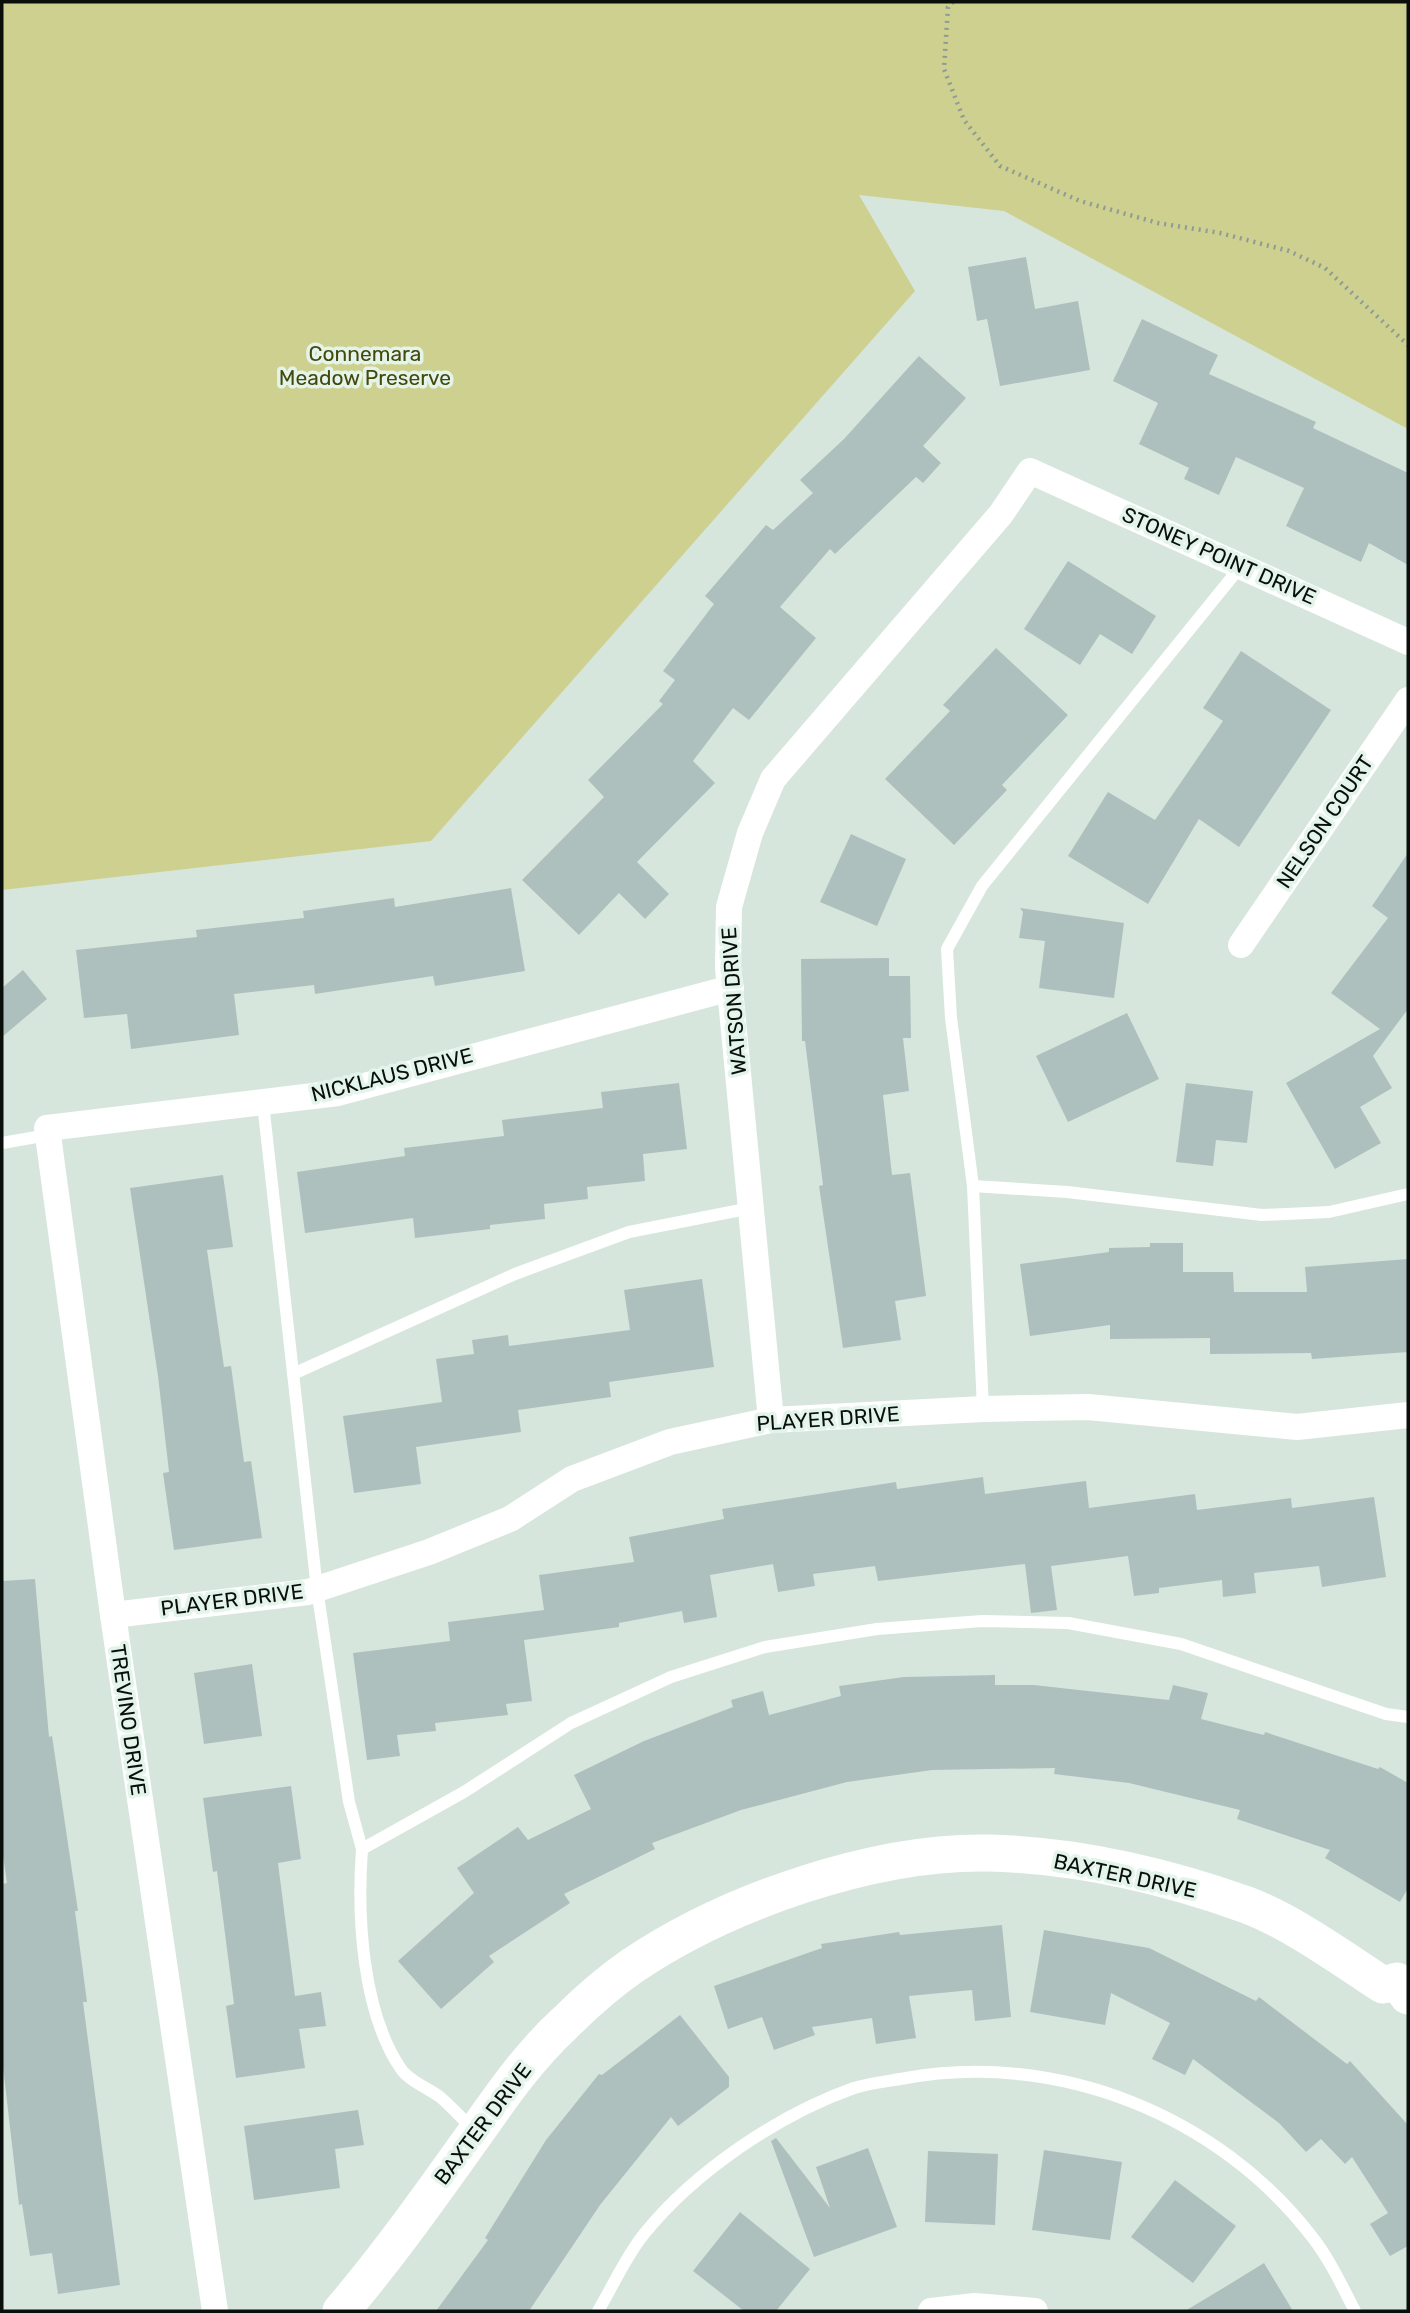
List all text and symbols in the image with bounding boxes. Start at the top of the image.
park label: Connemara Meadow Preserve [279,341,451,390]
street label: STONEY POINT DRIVE [1118,501,1320,610]
street label: NELSON COURT [1271,751,1378,893]
street label: WATSON DRIVE [716,926,751,1076]
street label: NICKLAUS DRIVE [308,1042,475,1107]
street label: PLAYER DRIVE [756,1401,900,1436]
street label: PLAYER DRIVE [159,1578,305,1621]
street label: TREVINO DRIVE [106,1643,151,1797]
street label: BAXTER DRIVE [1051,1848,1199,1903]
street label: BAXTER DRIVE [429,2058,536,2189]

